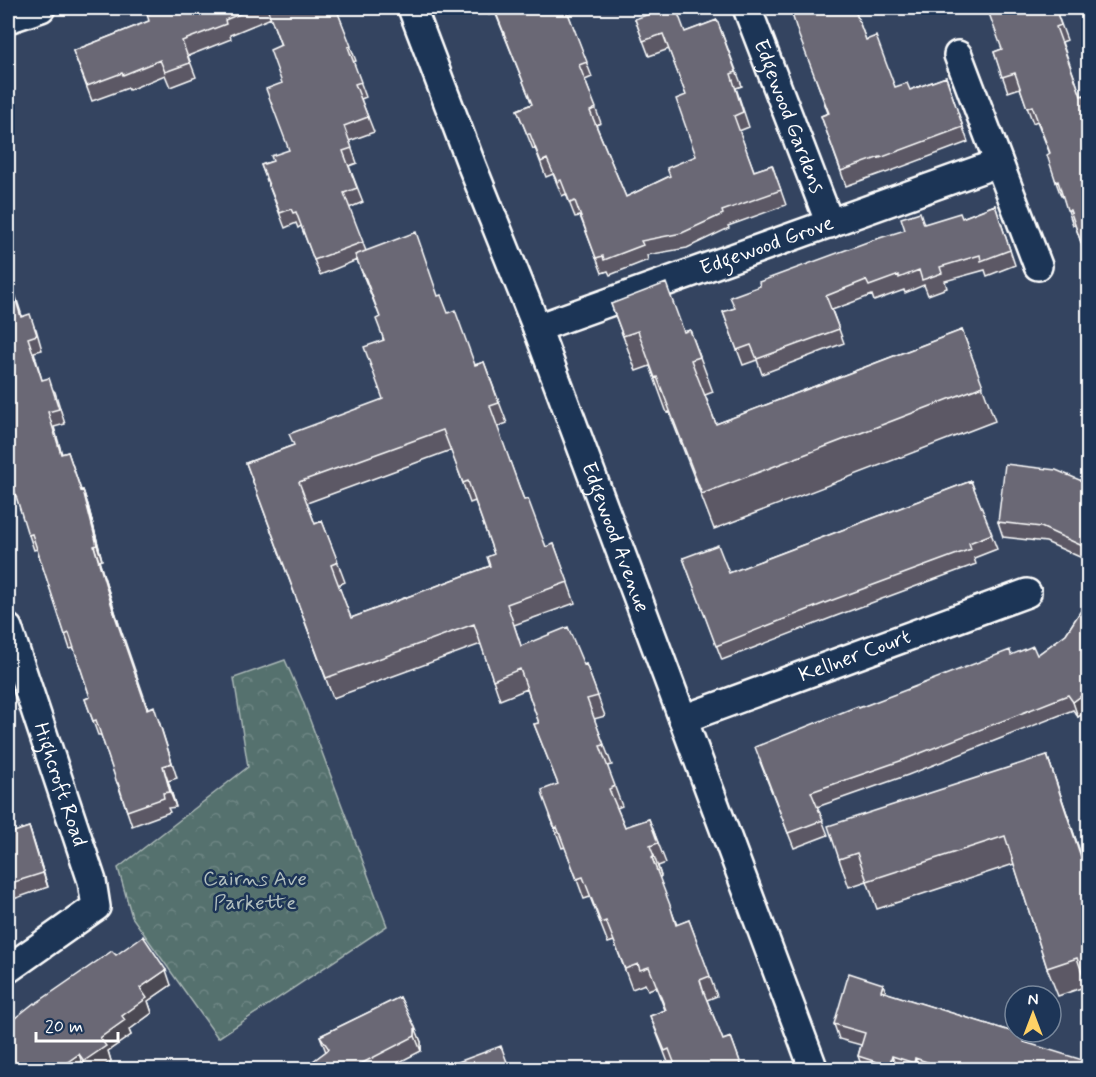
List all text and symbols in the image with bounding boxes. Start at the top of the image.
street label: Edgewood Gardens [746,35,831,197]
street label: Edgewood Grove [696,209,837,283]
street label: Edgewood Avenue [574,458,656,616]
street label: Kellner Court [795,623,915,689]
street label: Highcroft Road [26,719,94,850]
park label: Cairns Ave Parkette [203,865,307,917]
north arrow [1003,984,1063,1044]
text: N [1028,990,1038,1011]
scale bar [36,1005,118,1043]
text: 20 m [45,1015,83,1039]

